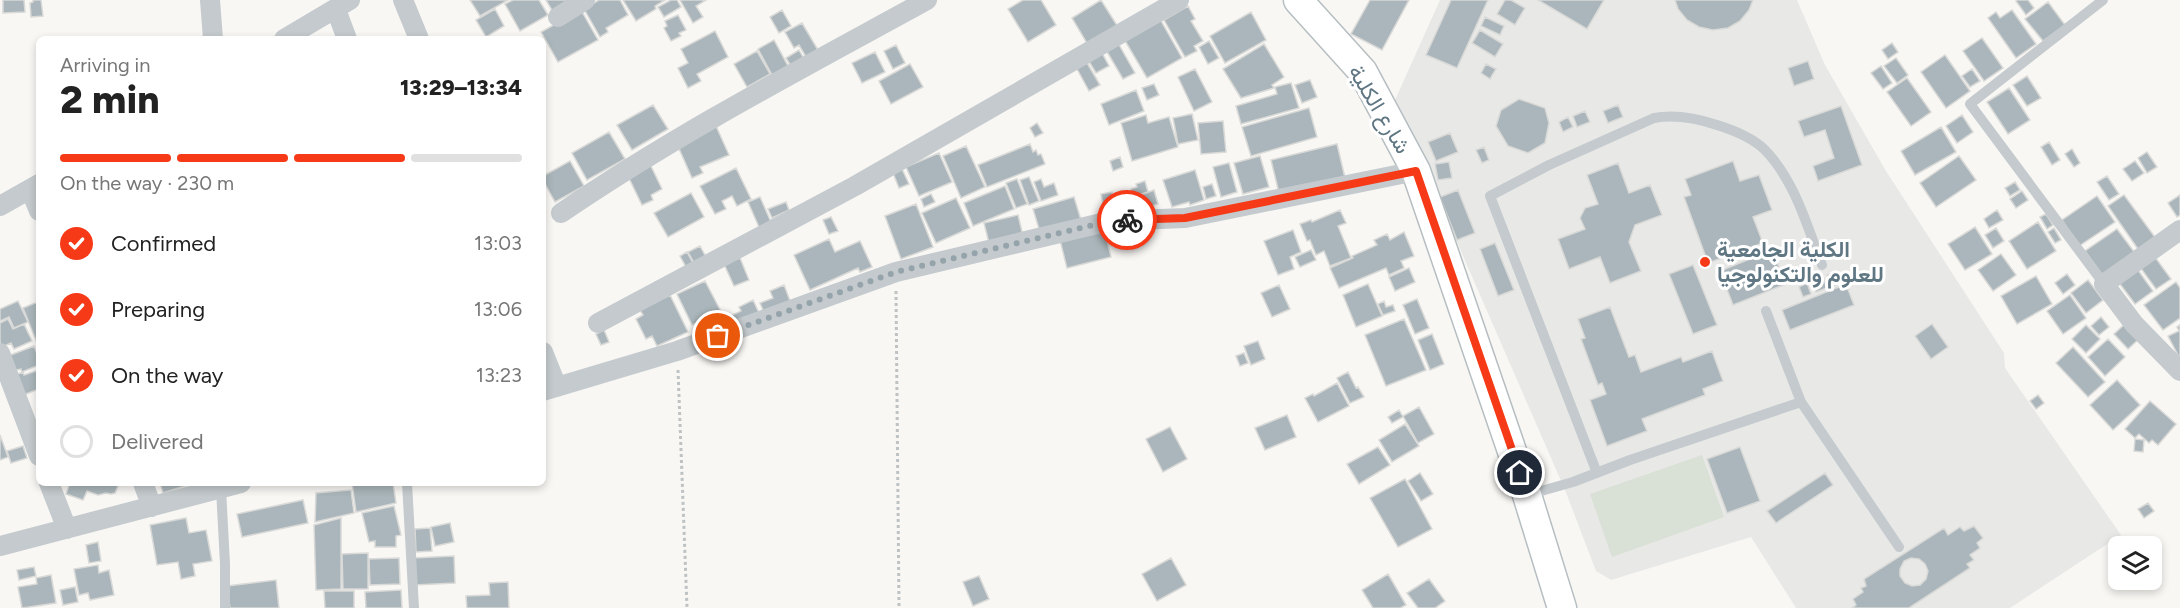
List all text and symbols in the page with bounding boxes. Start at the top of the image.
text: Arriving in [60,53,150,77]
street label: شارع الكلية [1342,60,1417,159]
text: 13:29–13:34 [400,74,522,101]
text: 2 min [60,76,160,123]
text: On the way · 230 m [60,171,234,195]
courier [1097,190,1157,250]
icon: bike [1111,204,1144,237]
icon: check [60,227,93,260]
text: Confirmed [111,230,216,257]
text: 13:03 [474,231,522,255]
place label: الكلية الجامعية للعلوم والتكنولوجيا [1717,236,1884,289]
marker: الكلية الجامعية للعلوم والتكنولوجيا [1698,255,1712,269]
icon: check [60,293,93,326]
text: Preparing [111,296,205,323]
text: 13:06 [474,297,522,321]
pin [692,310,743,361]
icon: bag [701,319,734,352]
icon: check [60,359,93,392]
text: On the way [111,362,223,389]
text: 13:23 [476,363,522,387]
text: Delivered [111,428,204,455]
pin [1494,447,1545,498]
icon: home [1503,456,1536,489]
map controls [2108,536,2162,590]
button: layers [2108,536,2162,590]

